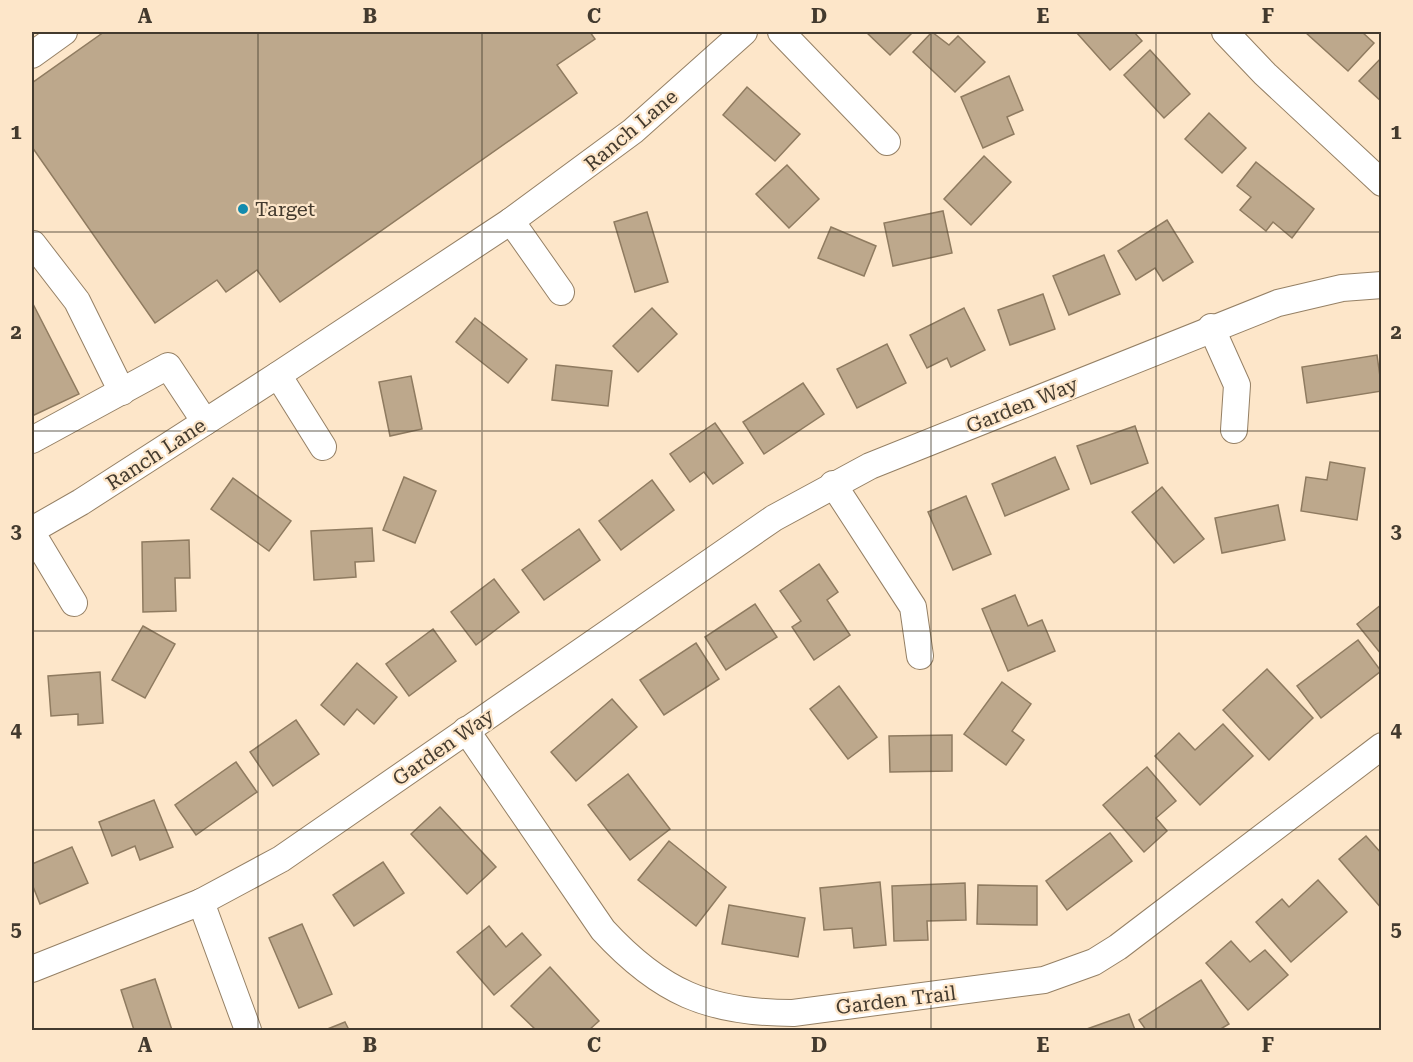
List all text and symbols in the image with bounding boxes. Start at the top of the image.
text: A [138,4,153,28]
text: B [363,4,377,28]
text: C [587,4,601,28]
text: D [811,4,827,28]
text: E [1037,4,1050,28]
text: F [1262,4,1274,28]
street label: Ranch Lane [580,84,682,176]
text: 1 [10,120,22,144]
text: 1 [1390,120,1402,144]
place label: Target [255,197,316,221]
marker: Target [236,202,250,216]
text: 2 [10,320,22,344]
text: 2 [1390,320,1402,344]
street label: Garden Way [963,372,1081,438]
street label: Ranch Lane [102,413,210,495]
text: 3 [10,519,22,543]
text: 3 [1390,519,1402,543]
street label: Garden Way [388,703,498,791]
text: 4 [10,718,22,742]
text: 4 [1390,718,1402,742]
text: 5 [10,917,22,941]
text: 5 [1390,917,1402,941]
street label: Garden Trail [834,981,958,1019]
text: A [138,1033,153,1057]
text: B [363,1033,377,1057]
text: C [587,1033,601,1057]
text: D [811,1033,827,1057]
text: E [1037,1033,1050,1057]
text: F [1262,1033,1274,1057]

